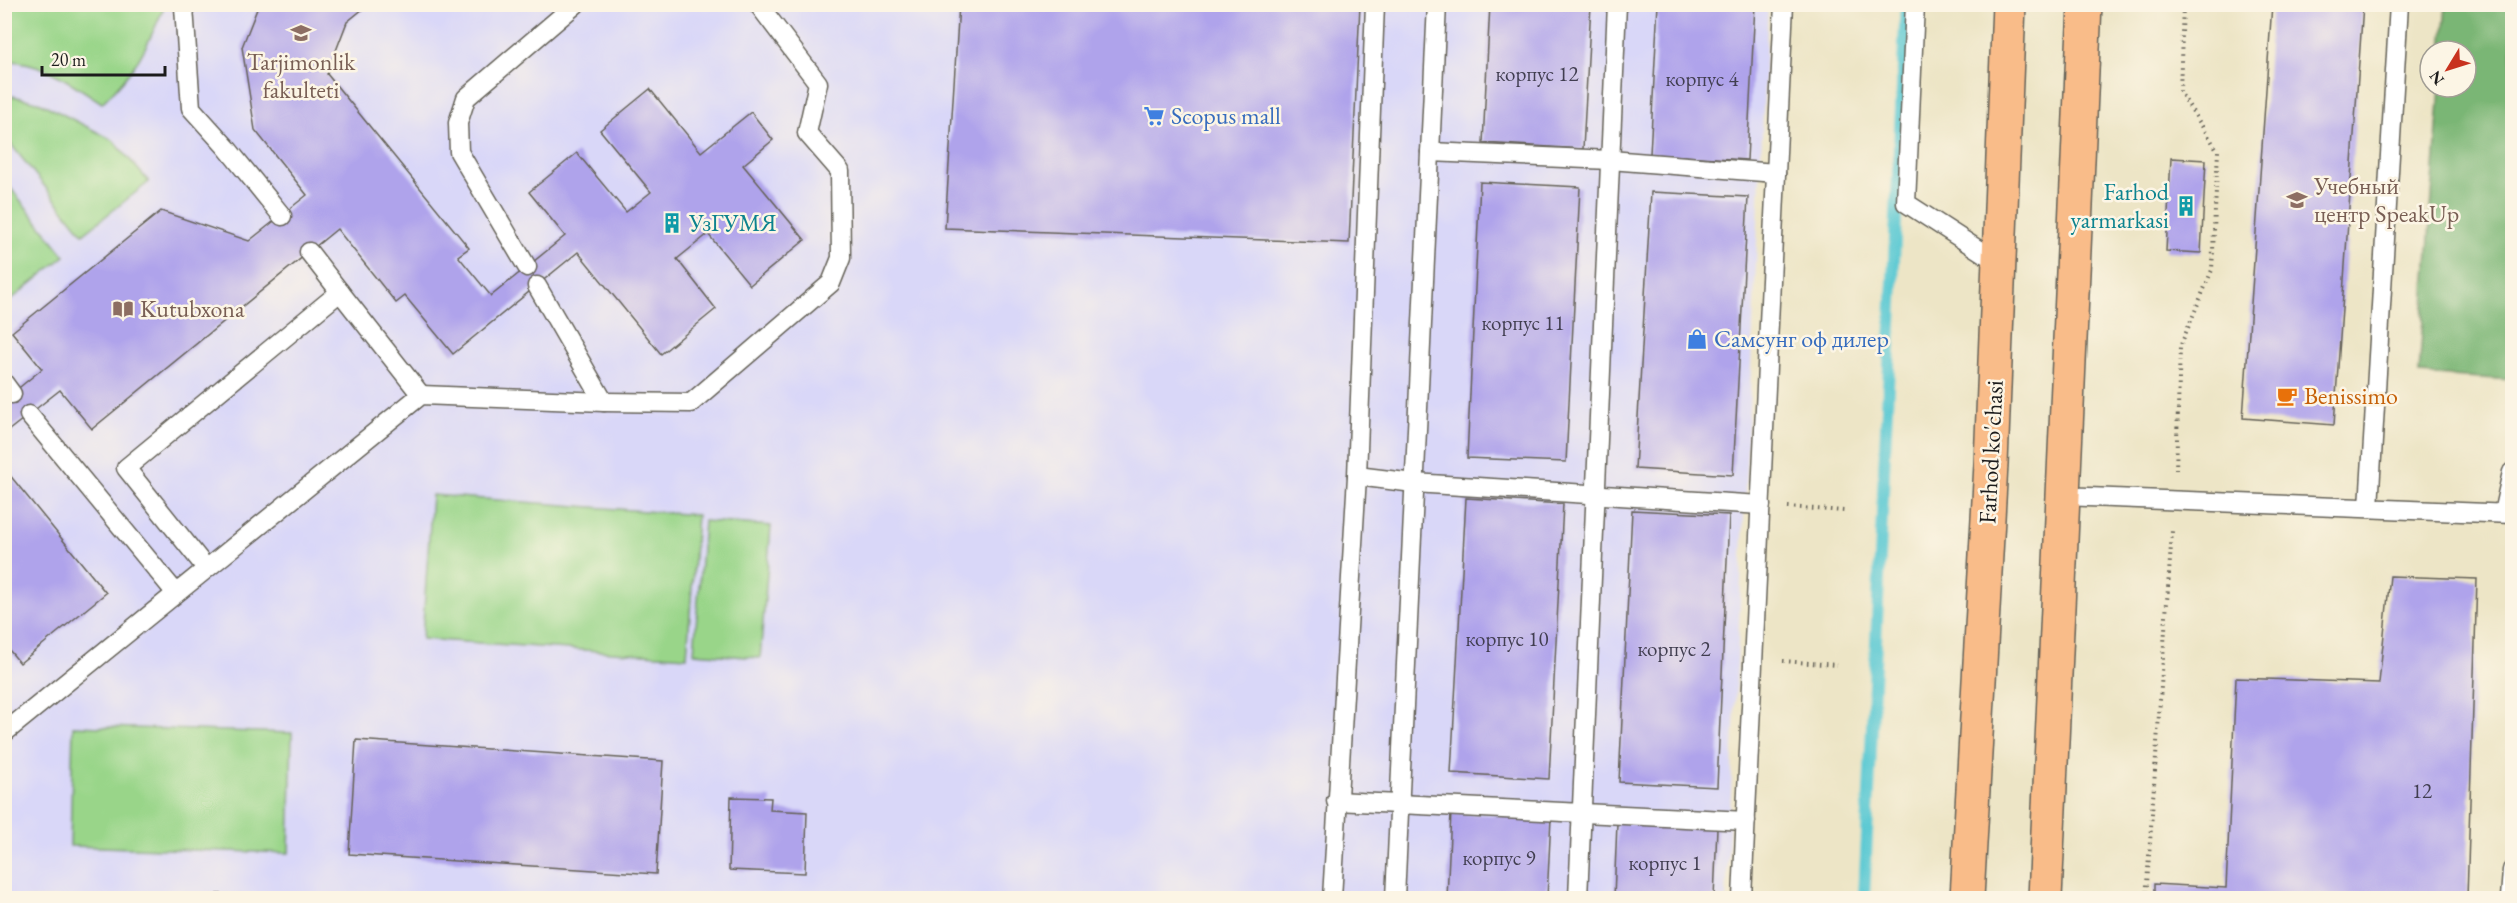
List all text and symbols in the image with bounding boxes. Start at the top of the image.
school or university icon: Tarjimonlik fakulteti [289,21,313,45]
scale bar [42,39,165,77]
north arrow [2418,39,2478,99]
place label: Tarjimonlik fakulteti [247,46,356,105]
text: 20 m [51,48,86,71]
house number: корпус 12 [1495,60,1579,87]
house number: корпус 4 [1666,65,1739,92]
text: N [2424,66,2449,89]
place label: Scopus mall [1171,100,1281,131]
supermarket icon: Scopus mall [1142,104,1166,128]
place label: Учебный центр SpeakUp [2313,170,2459,229]
place label: Farhod yarmarkasi [2071,176,2170,235]
school or university icon: Учебный центр SpeakUp [2285,188,2309,212]
building icon: Farhod yarmarkasi [2174,194,2198,218]
place label: УзГУМЯ [688,207,776,238]
building icon: УзГУМЯ [660,211,684,235]
place label: Kutubxona [140,293,245,324]
library icon: Kutubxona [111,297,135,321]
house number: корпус 11 [1481,309,1565,336]
place label: Самсунг оф дилер [1714,323,1889,354]
shop icon: Самсунг оф дилер [1685,327,1709,351]
street label: Farhod ko'chasi [1971,379,2010,524]
place label: Benissimo [2304,380,2398,411]
cafe icon: Benissimo [2275,384,2299,408]
house number: корпус 10 [1465,625,1549,652]
house number: корпус 2 [1638,635,1710,662]
house number: 12 [2412,777,2432,804]
house number: корпус 9 [1463,844,1535,871]
house number: корпус 1 [1629,849,1701,876]

